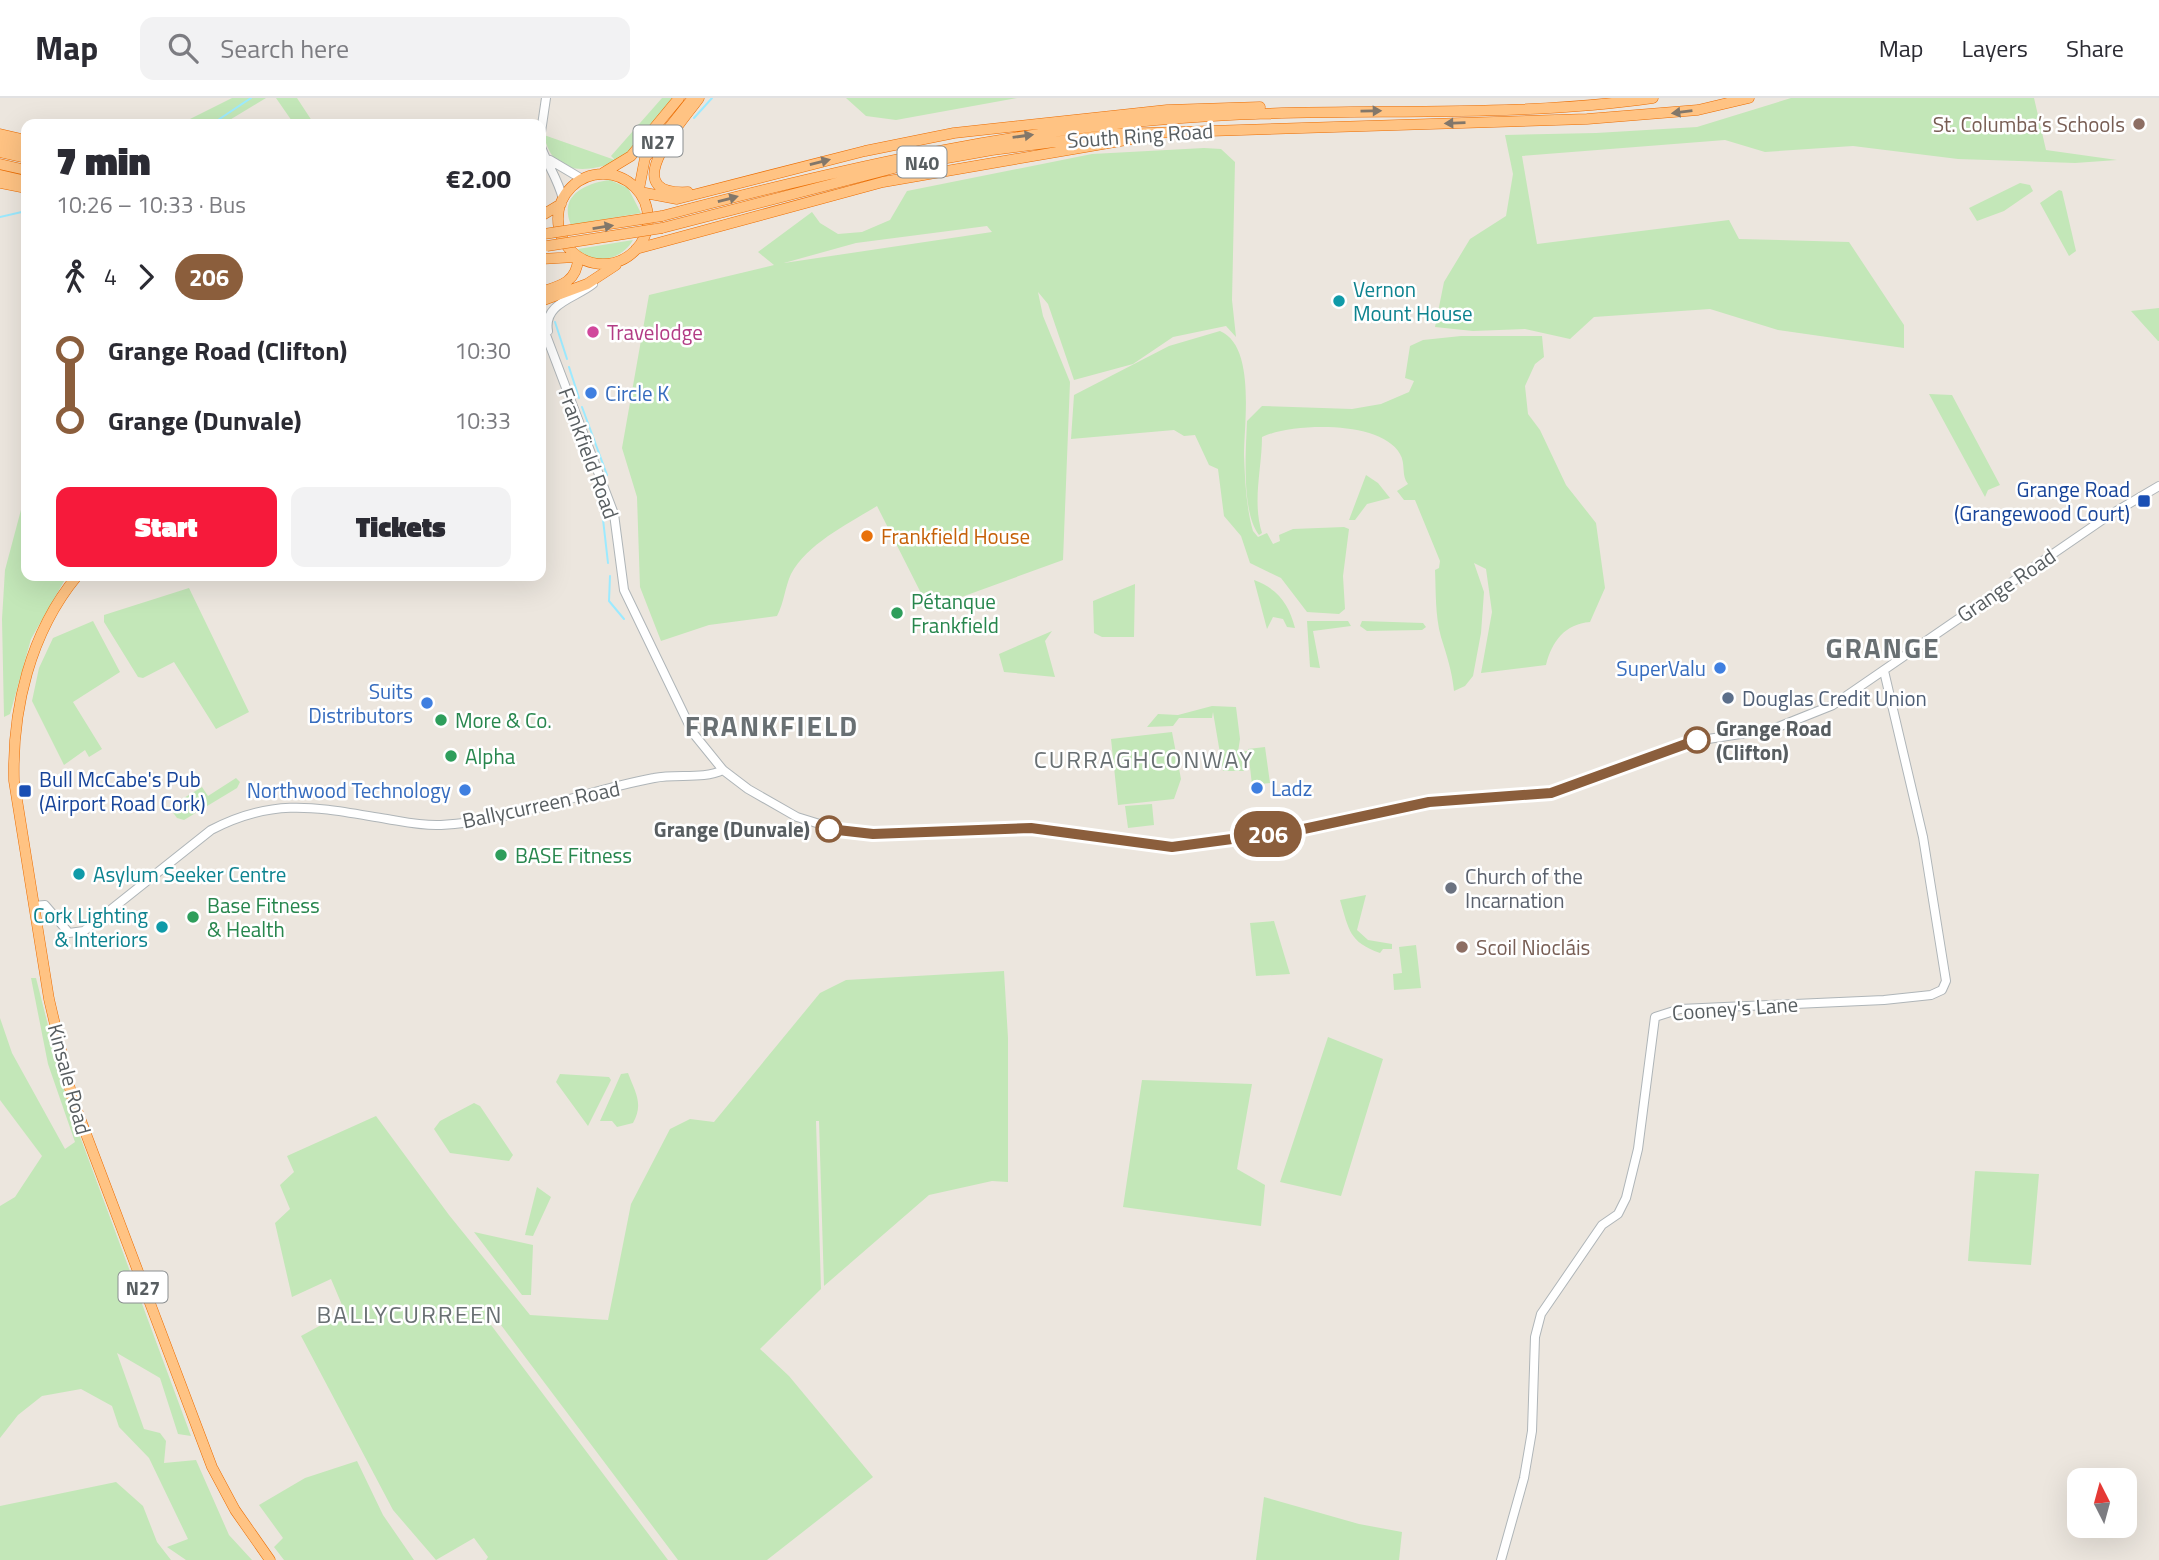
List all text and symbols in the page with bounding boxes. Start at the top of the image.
search box [140,17,630,80]
text: Map [35,23,98,73]
icon: search [164,29,202,67]
text: Search here [220,29,349,68]
text: Map [1879,30,1924,66]
text: Layers [1962,30,2028,66]
text: Share [2066,30,2124,66]
one-way arrow [1361,105,1383,117]
one-way arrow [1671,107,1693,118]
place label: St. Columba’s Schools [1933,108,2125,140]
street label: South Ring Road [1066,114,1214,156]
marker: St. Columba’s Schools [2131,116,2147,132]
one-way arrow [1444,117,1466,128]
road number: N27 [634,126,682,156]
one-way arrow [1012,130,1034,141]
text: 7 min [56,132,150,190]
road number: N40 [898,146,946,178]
one-way arrow [809,156,831,167]
text: €2.00 [446,159,511,198]
text: 10:26 – 10:33 · Bus [56,187,246,222]
one-way arrow [718,193,739,203]
one-way arrow [593,221,615,232]
icon: walk [56,258,94,296]
icon: forward [127,258,165,296]
text: 4 [104,259,117,294]
text: 206 [189,259,229,295]
place label: Vernon Mount House [1353,273,1473,329]
marker: Vernon Mount House [1331,293,1347,309]
place label: Travelodge [607,316,703,348]
marker: Travelodge [585,324,601,340]
text: Grange Road (Clifton) [108,331,347,370]
text: 10:30 [454,333,511,368]
place label: Circle K [605,377,669,409]
street label: Frankfield Road [550,383,628,523]
marker: Circle K [583,385,599,401]
text: Grange (Dunvale) [108,401,301,440]
text: 10:33 [454,403,511,438]
place label: Grange Road (Grangewood Court) [1954,473,2130,529]
button: Start [56,487,277,567]
button: Tickets [291,487,511,567]
marker: Grange Road (Grangewood Court) [2136,493,2152,509]
place label: Frankfield House [881,520,1030,552]
marker: Frankfield House [859,528,875,544]
street label: Grange Road [1950,540,2062,630]
place label: Pétanque Frankfield [911,585,999,641]
marker: Pétanque Frankfield [889,605,905,621]
district label: GRANGE [1825,626,1941,669]
place label: SuperValu [1616,652,1706,684]
marker: SuperValu [1712,660,1728,676]
place label: Suits Distributors [308,675,413,731]
place label: Douglas Credit Union [1742,682,1927,714]
marker: Douglas Credit Union [1720,690,1736,706]
marker: Suits Distributors [419,695,435,711]
place label: More & Co. [455,704,552,736]
district label: FRANKFIELD [685,704,859,747]
marker: More & Co. [433,712,449,728]
place label: Grange Road (Clifton) [1716,712,1832,768]
marker: Grange Road (Clifton) [1684,727,1710,753]
place label: Alpha [465,740,516,772]
district label: CURRAGHCONWAY [1034,741,1254,777]
marker: Alpha [443,748,459,764]
place label: Bull McCabe's Pub (Airport Road Cork) [39,763,206,819]
street label: Ballycurreen Road [459,772,623,836]
place label: Ladz [1271,772,1312,804]
place label: Northwood Technology [247,774,451,806]
marker: Ladz [1249,780,1265,796]
marker: Northwood Technology [457,782,473,798]
marker: Bull McCabe's Pub (Airport Road Cork) [17,783,33,799]
line badge: 206 [1228,811,1308,857]
place label: Grange (Dunvale) [654,813,810,845]
marker: Grange (Dunvale) [816,816,842,842]
text: 206 [1248,816,1288,852]
place label: BASE Fitness [515,839,632,871]
marker: BASE Fitness [493,847,509,863]
place label: Asylum Seeker Centre [93,858,286,890]
place label: Church of the Incarnation [1465,860,1583,916]
marker: Asylum Seeker Centre [71,866,87,882]
marker: Church of the Incarnation [1443,880,1459,896]
place label: Base Fitness & Health [207,889,320,945]
place label: Cork Lighting & Interiors [33,899,148,955]
marker: Base Fitness & Health [185,909,201,925]
marker: Cork Lighting & Interiors [154,919,170,935]
place label: Scoil Niocláis [1476,931,1590,963]
marker: Scoil Niocláis [1454,939,1470,955]
street label: Cooney's Lane [1671,988,1799,1028]
street label: Kinsale Road [40,1020,100,1138]
road number: N27 [118,1272,168,1302]
district label: BALLYCURREEN [317,1296,503,1332]
north arrow [2067,1468,2137,1538]
map controls [2067,1468,2137,1538]

